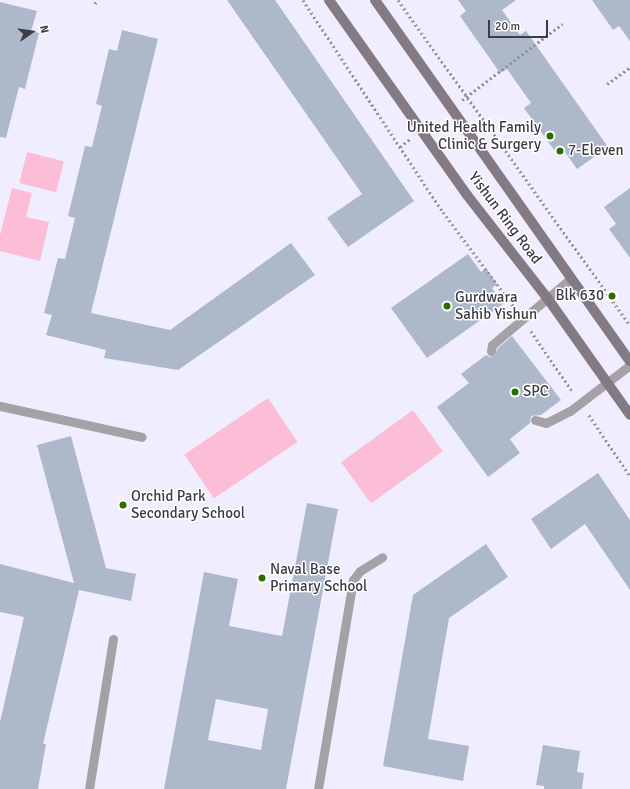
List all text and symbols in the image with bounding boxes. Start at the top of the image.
north arrow [12,12,52,52]
scale bar [490,12,550,38]
text: 20 m [495,19,520,34]
text: N [37,24,51,34]
place label: United Health Family Clinic & Surgery [407,118,541,153]
marker: United Health Family Clinic & Surgery [544,130,556,142]
place label: 7-Eleven [568,142,624,160]
marker: 7-Eleven [555,146,565,156]
street label: Yishun Ring Road [465,168,545,268]
place label: Blk 630 [555,287,604,305]
place label: Gurdwara Sahib Yishun [455,288,537,323]
marker: Blk 630 [607,291,617,301]
marker: Gurdwara Sahib Yishun [442,301,452,311]
place label: SPC [523,383,549,401]
marker: SPC [510,387,520,397]
place label: Orchid Park Secondary School [131,487,245,522]
marker: Orchid Park Secondary School [118,500,128,510]
place label: Naval Base Primary School [270,560,367,595]
marker: Naval Base Primary School [257,573,267,583]

